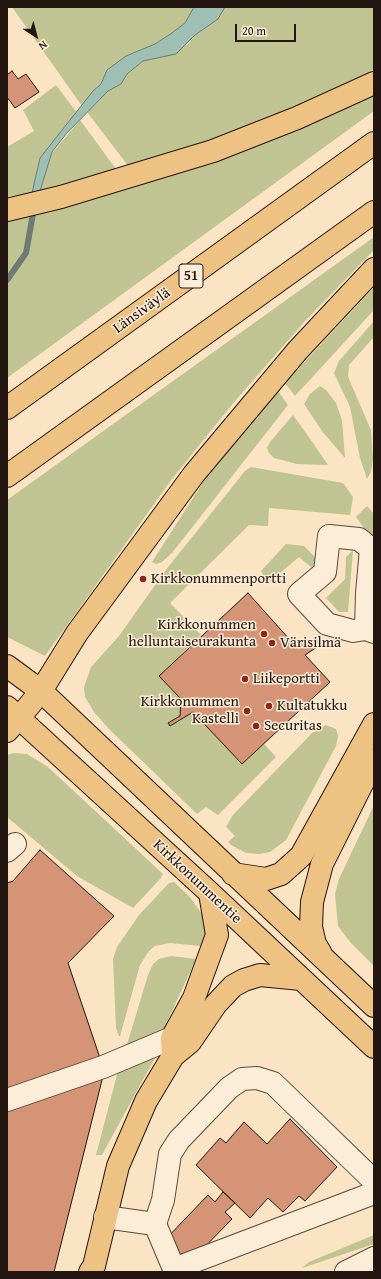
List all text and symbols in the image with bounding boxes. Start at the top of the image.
north arrow [16,16,56,56]
scale bar [237,16,298,42]
text: 20 m [242,22,266,39]
text: N [35,37,51,54]
road number: 51 [179,264,203,288]
street label: Länsiväylä [110,284,174,338]
place label: Kirkkonummenportti [151,570,286,588]
marker: Kirkkonummenportti [138,574,148,584]
place label: Kirkkonummen helluntaiseurakunta [128,616,256,651]
marker: Kirkkonummen helluntaiseurakunta [259,629,269,639]
place label: Värisilmä [280,634,341,652]
marker: Värisilmä [267,638,277,648]
place label: Liikeportti [253,670,320,688]
marker: Liikeportti [240,674,250,684]
place label: Kirkkonummen Kastelli [141,693,239,728]
place label: Kultatukku [277,697,347,715]
marker: Kultatukku [264,701,274,711]
marker: Kirkkonummen Kastelli [242,706,252,716]
place label: Securitas [264,717,322,735]
marker: Securitas [251,721,261,731]
street label: Kirkkonummentie [149,836,245,928]

